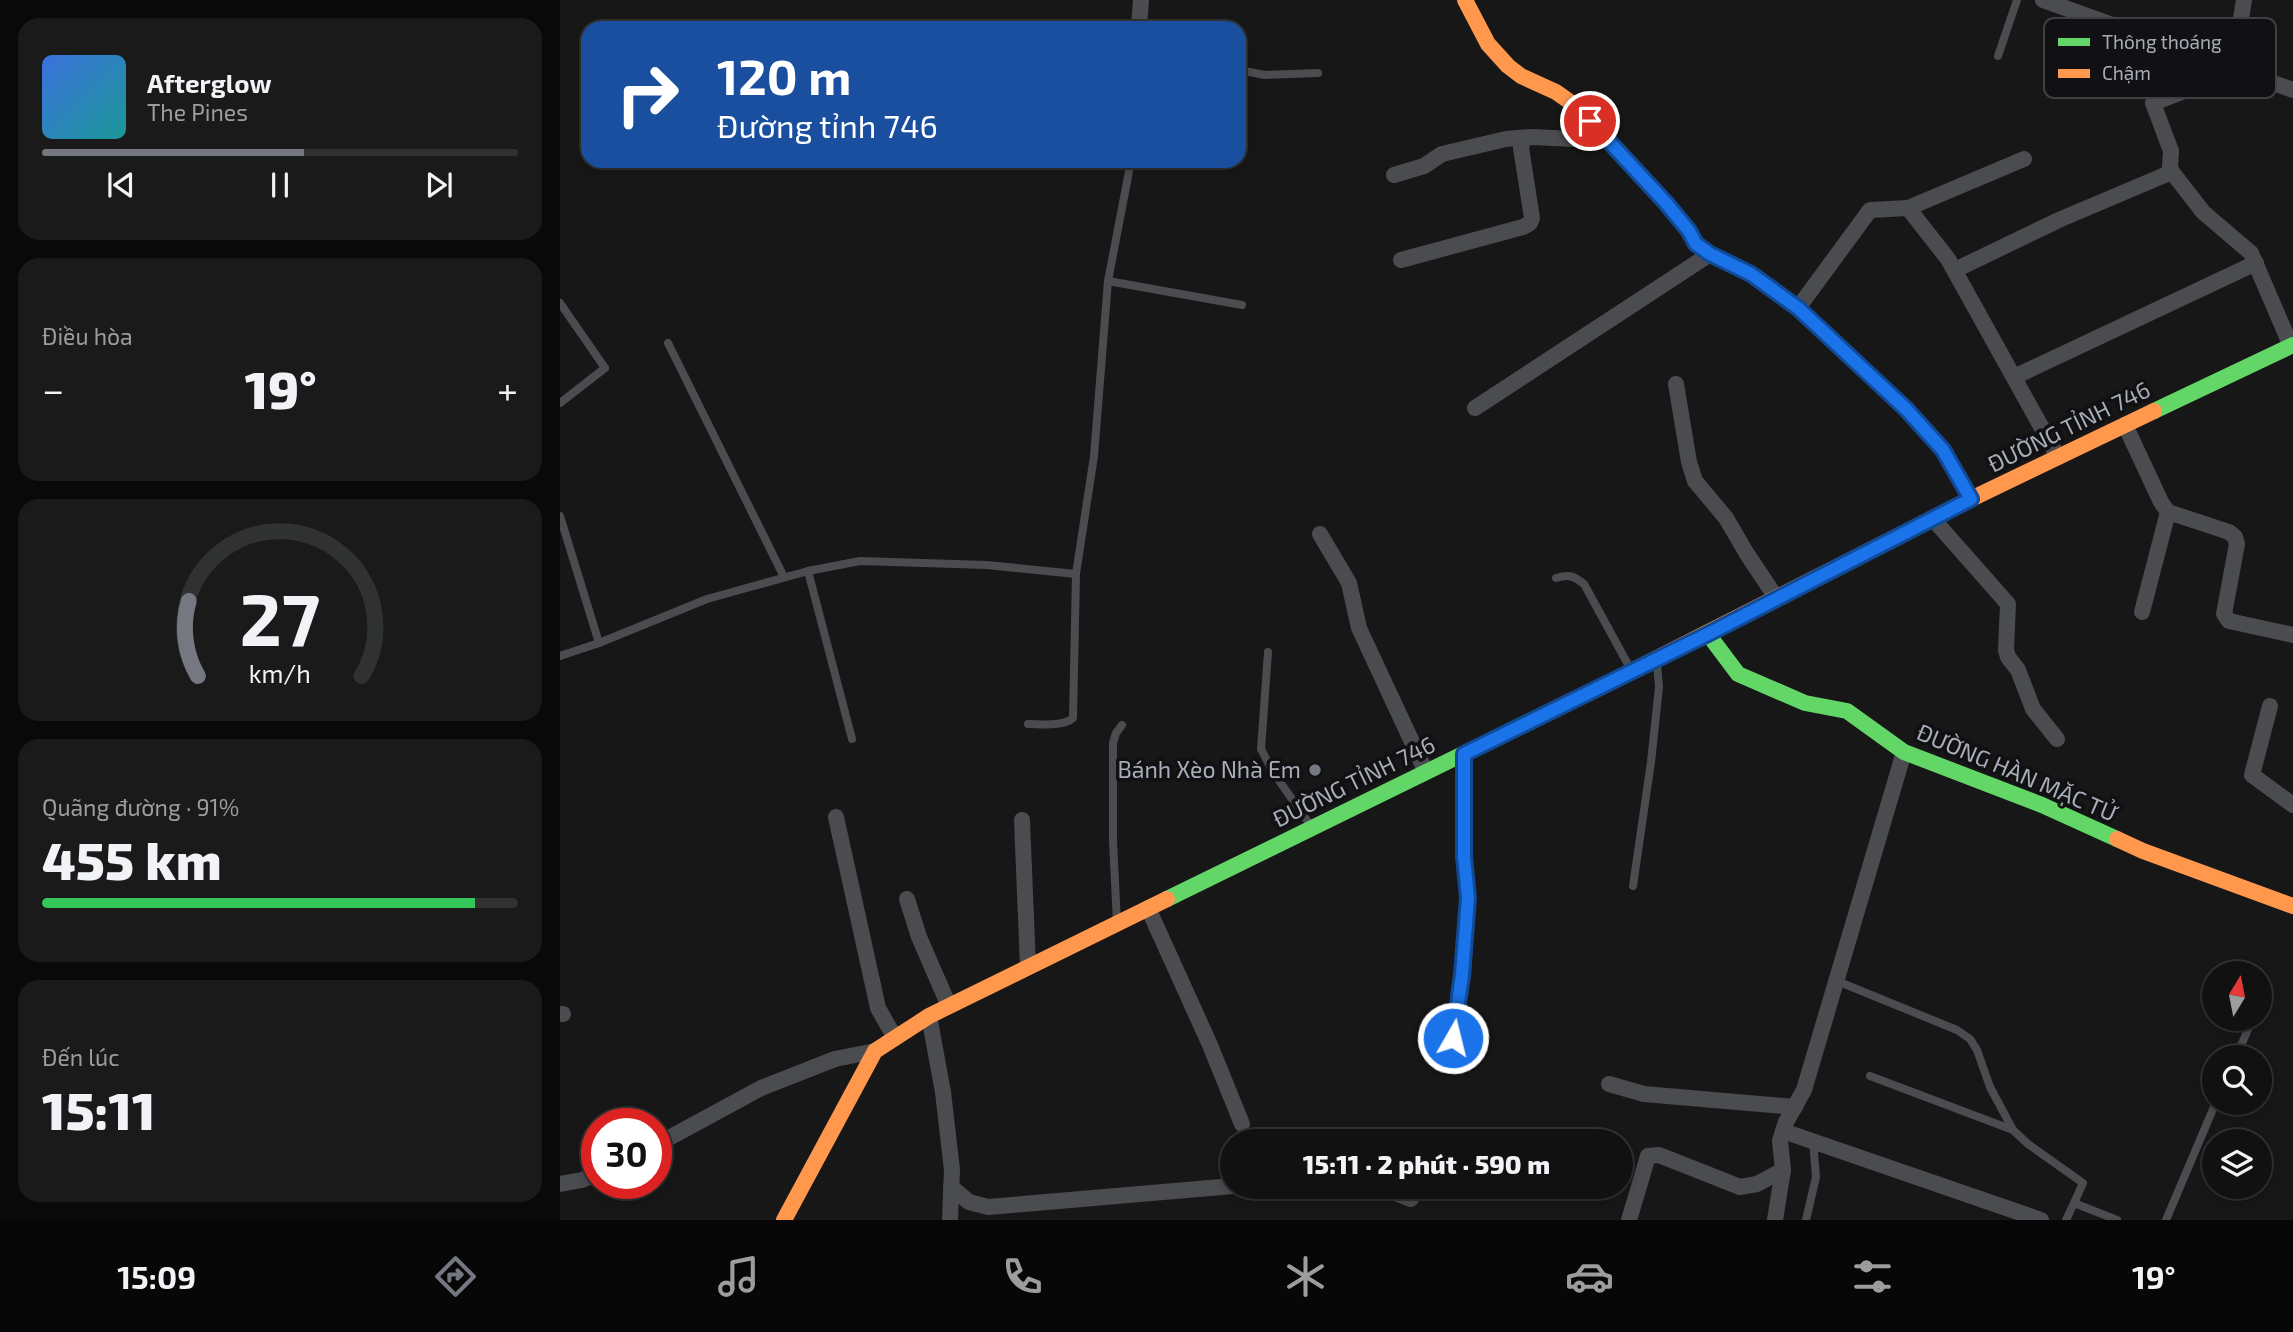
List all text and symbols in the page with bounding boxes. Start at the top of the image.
legend [2044,18,2276,98]
text: Thông thoáng [2102,30,2222,53]
text: 120 m [717,46,851,105]
icon: right [602,49,693,140]
text: Chậm [2102,61,2151,84]
text: Afterglow [147,67,272,98]
pin [1560,91,1620,151]
text: The Pines [147,98,248,126]
icon: arrive [1571,102,1609,140]
text: Đường tỉnh 746 [717,106,938,144]
icon: previous [102,166,140,204]
icon: pause [261,166,299,204]
icon: next [420,166,458,204]
text: Điều hòa [42,322,133,350]
text: 19° [245,357,317,419]
text: − [42,366,64,412]
text: + [497,366,518,412]
street label: ĐƯỜNG TỈNH 746 [1982,374,2154,478]
text: 27 [240,573,320,661]
text: km/h [249,658,311,688]
street label: ĐƯỜNG HÀN MẶC TỬ [1913,716,2123,827]
street label: ĐƯỜNG TỈNH 746 [1267,729,1439,833]
place label: Bánh Xèo Nhà Em [1118,755,1301,783]
marker: Bánh Xèo Nhà Em [1307,762,1323,778]
text: Quãng đường · 91% [42,793,239,821]
text: 455 km [42,828,222,890]
north arrow [2202,961,2272,1031]
map controls [2202,961,2272,1199]
position arrow [1416,1001,1490,1075]
text: Đến lúc [42,1043,119,1071]
button: search [2202,1045,2272,1115]
text: 15:11 [42,1078,155,1140]
speed limit sign: 30 [581,1108,672,1199]
button: layers [2202,1129,2272,1199]
text: 15:11 · 2 phút · 590 m [1303,1148,1550,1179]
icon: directions [431,1252,480,1301]
icon: music [714,1252,763,1301]
icon: phone [998,1252,1047,1301]
icon: climate [1281,1252,1330,1301]
icon: car [1565,1252,1614,1301]
icon: filters [1848,1252,1897,1301]
text: 15:09 [117,1257,196,1295]
text: 19° [2132,1257,2176,1295]

